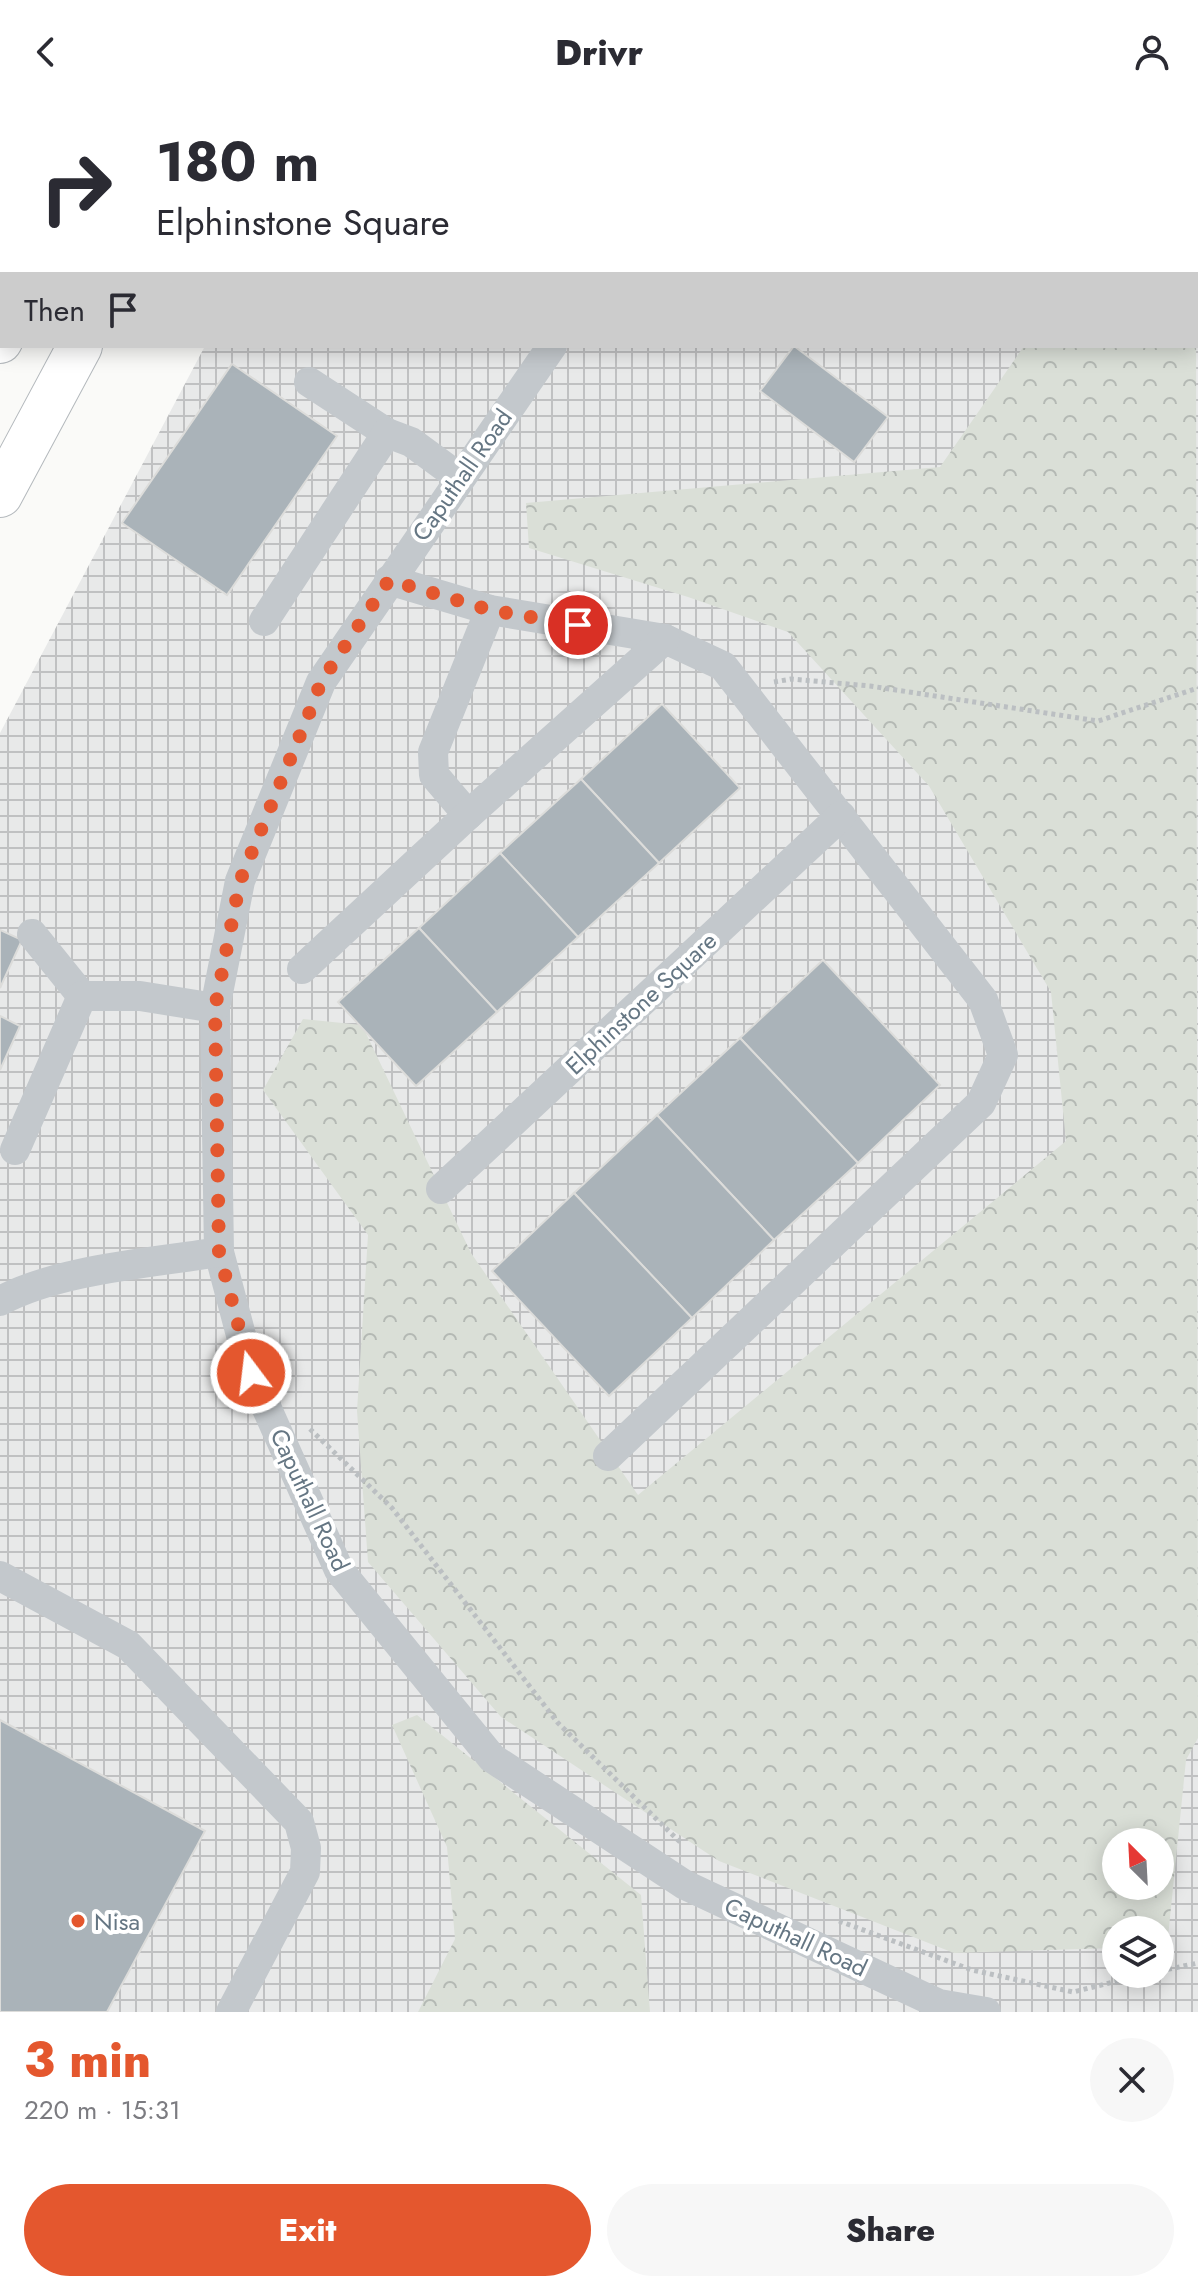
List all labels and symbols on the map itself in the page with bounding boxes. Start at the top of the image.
street label: Caputhall Road [403,402,521,548]
pin [544,591,612,659]
street label: Elphinstone Square [557,923,725,1083]
position arrow [209,1331,293,1415]
street label: Caputhall Road [262,1423,358,1577]
north arrow [1102,1828,1174,1900]
street label: Caputhall Road [719,1889,873,1985]
place label: Nisa [94,1904,140,1939]
marker: Nisa [69,1912,87,1930]

